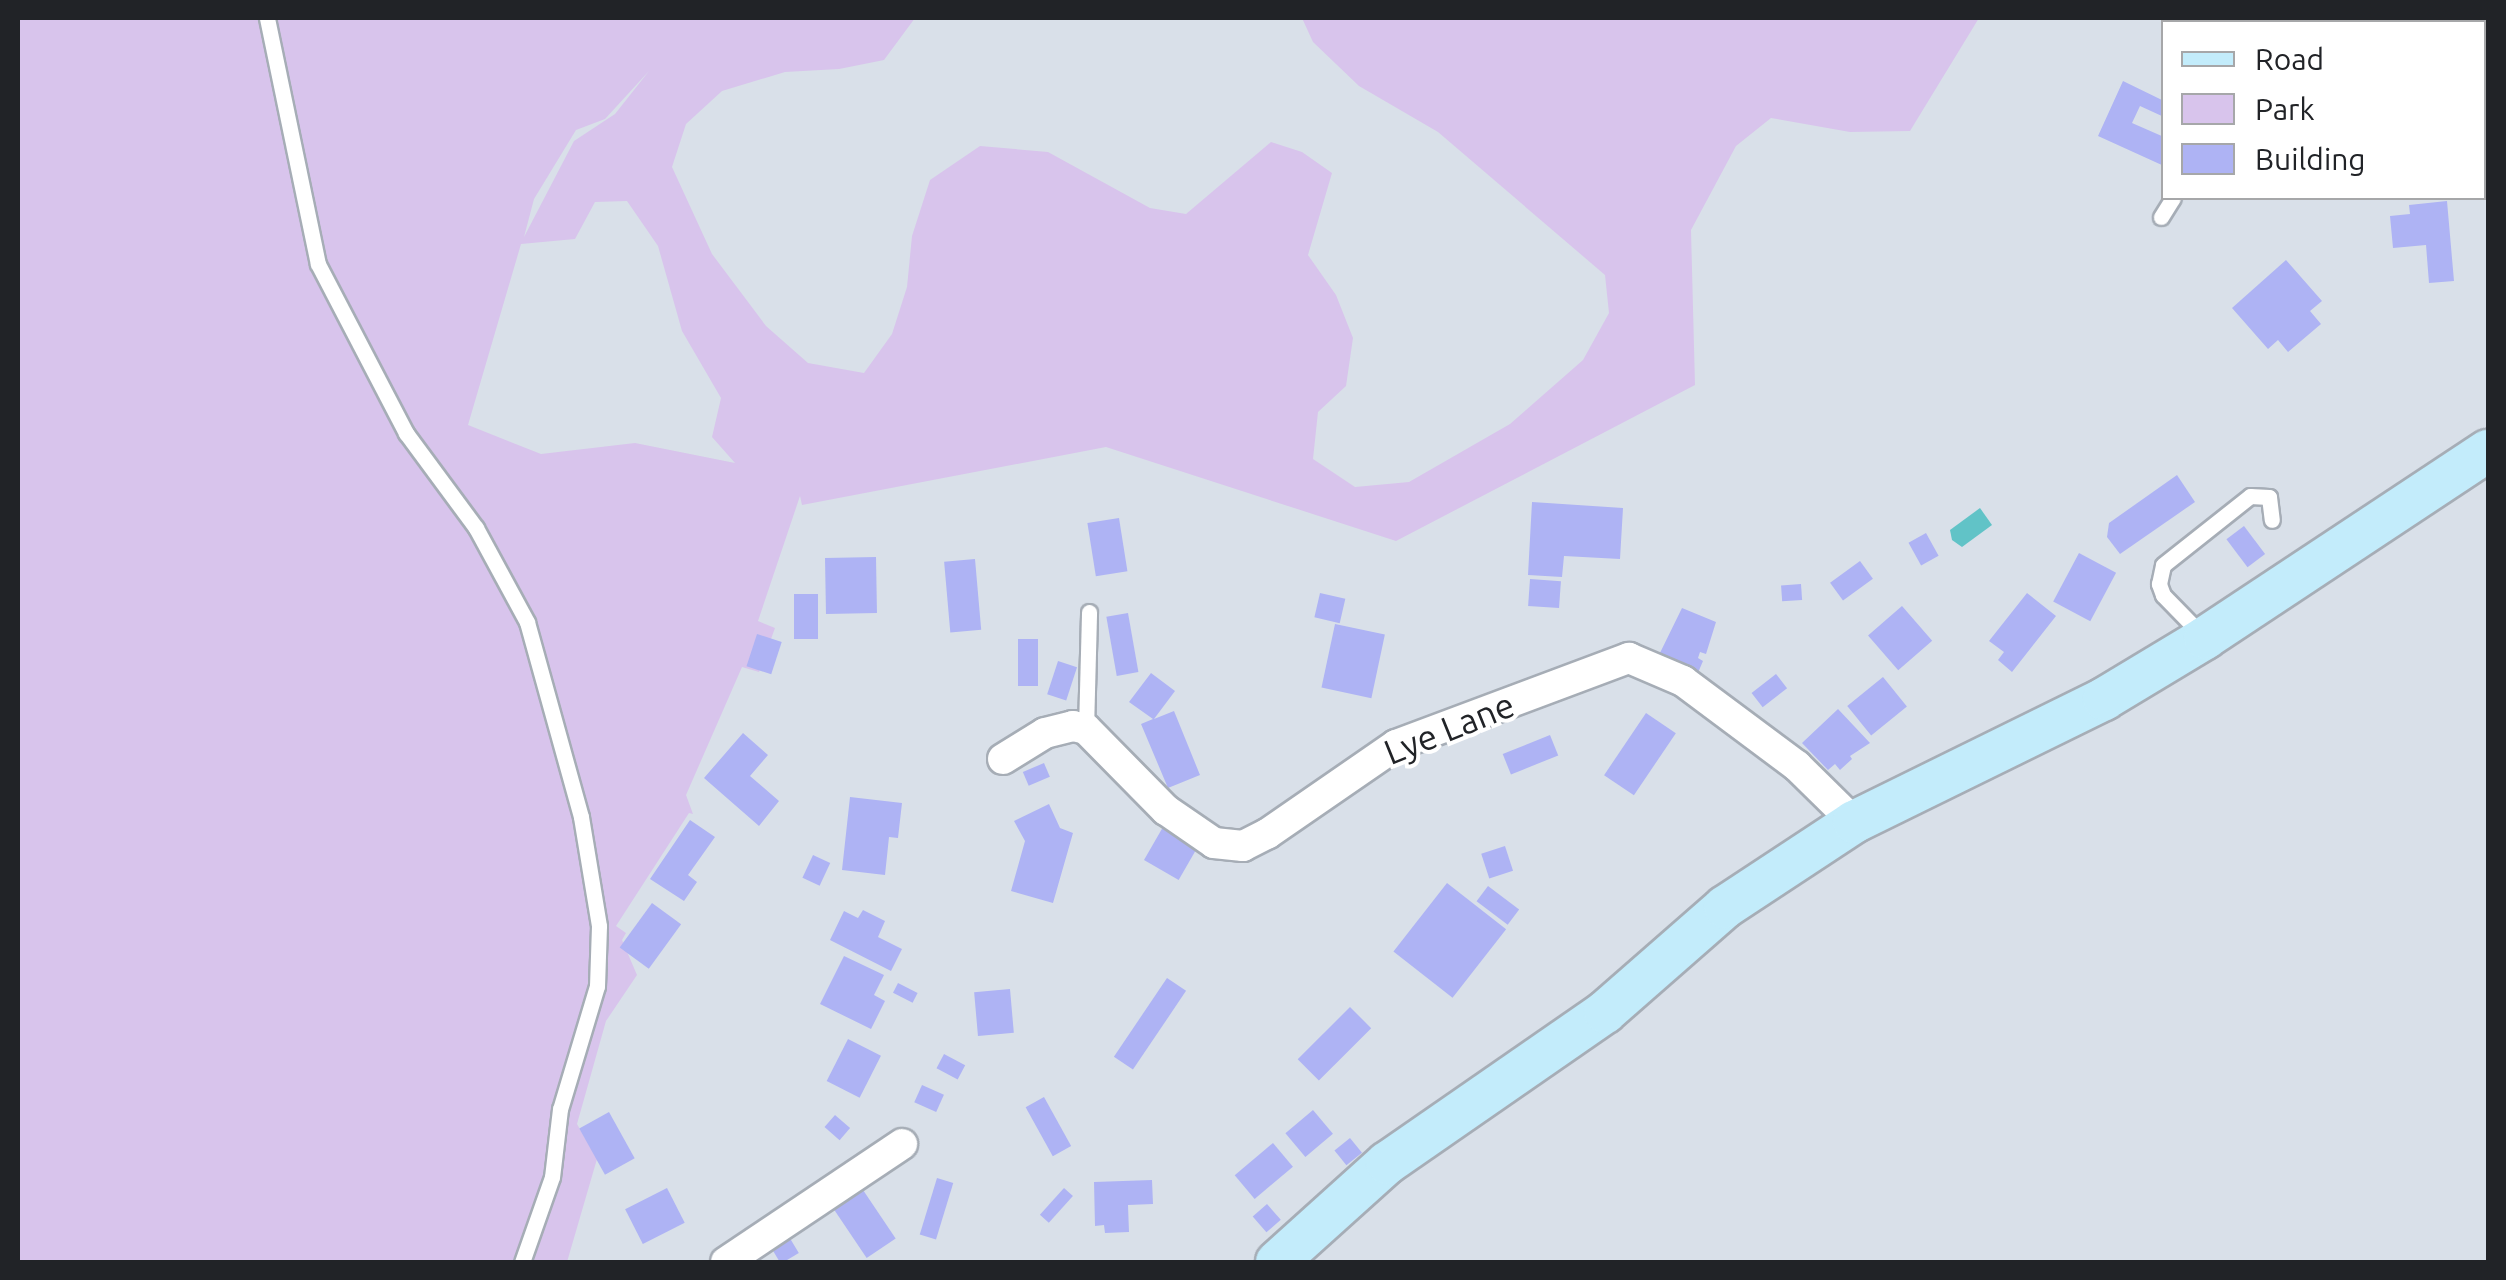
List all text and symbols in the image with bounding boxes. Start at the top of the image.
legend [2161,20,2486,200]
text: Road [2255,42,2324,76]
text: Park [2255,92,2315,126]
text: Building [2255,142,2366,176]
street label: Lye Lane [1378,683,1520,773]

